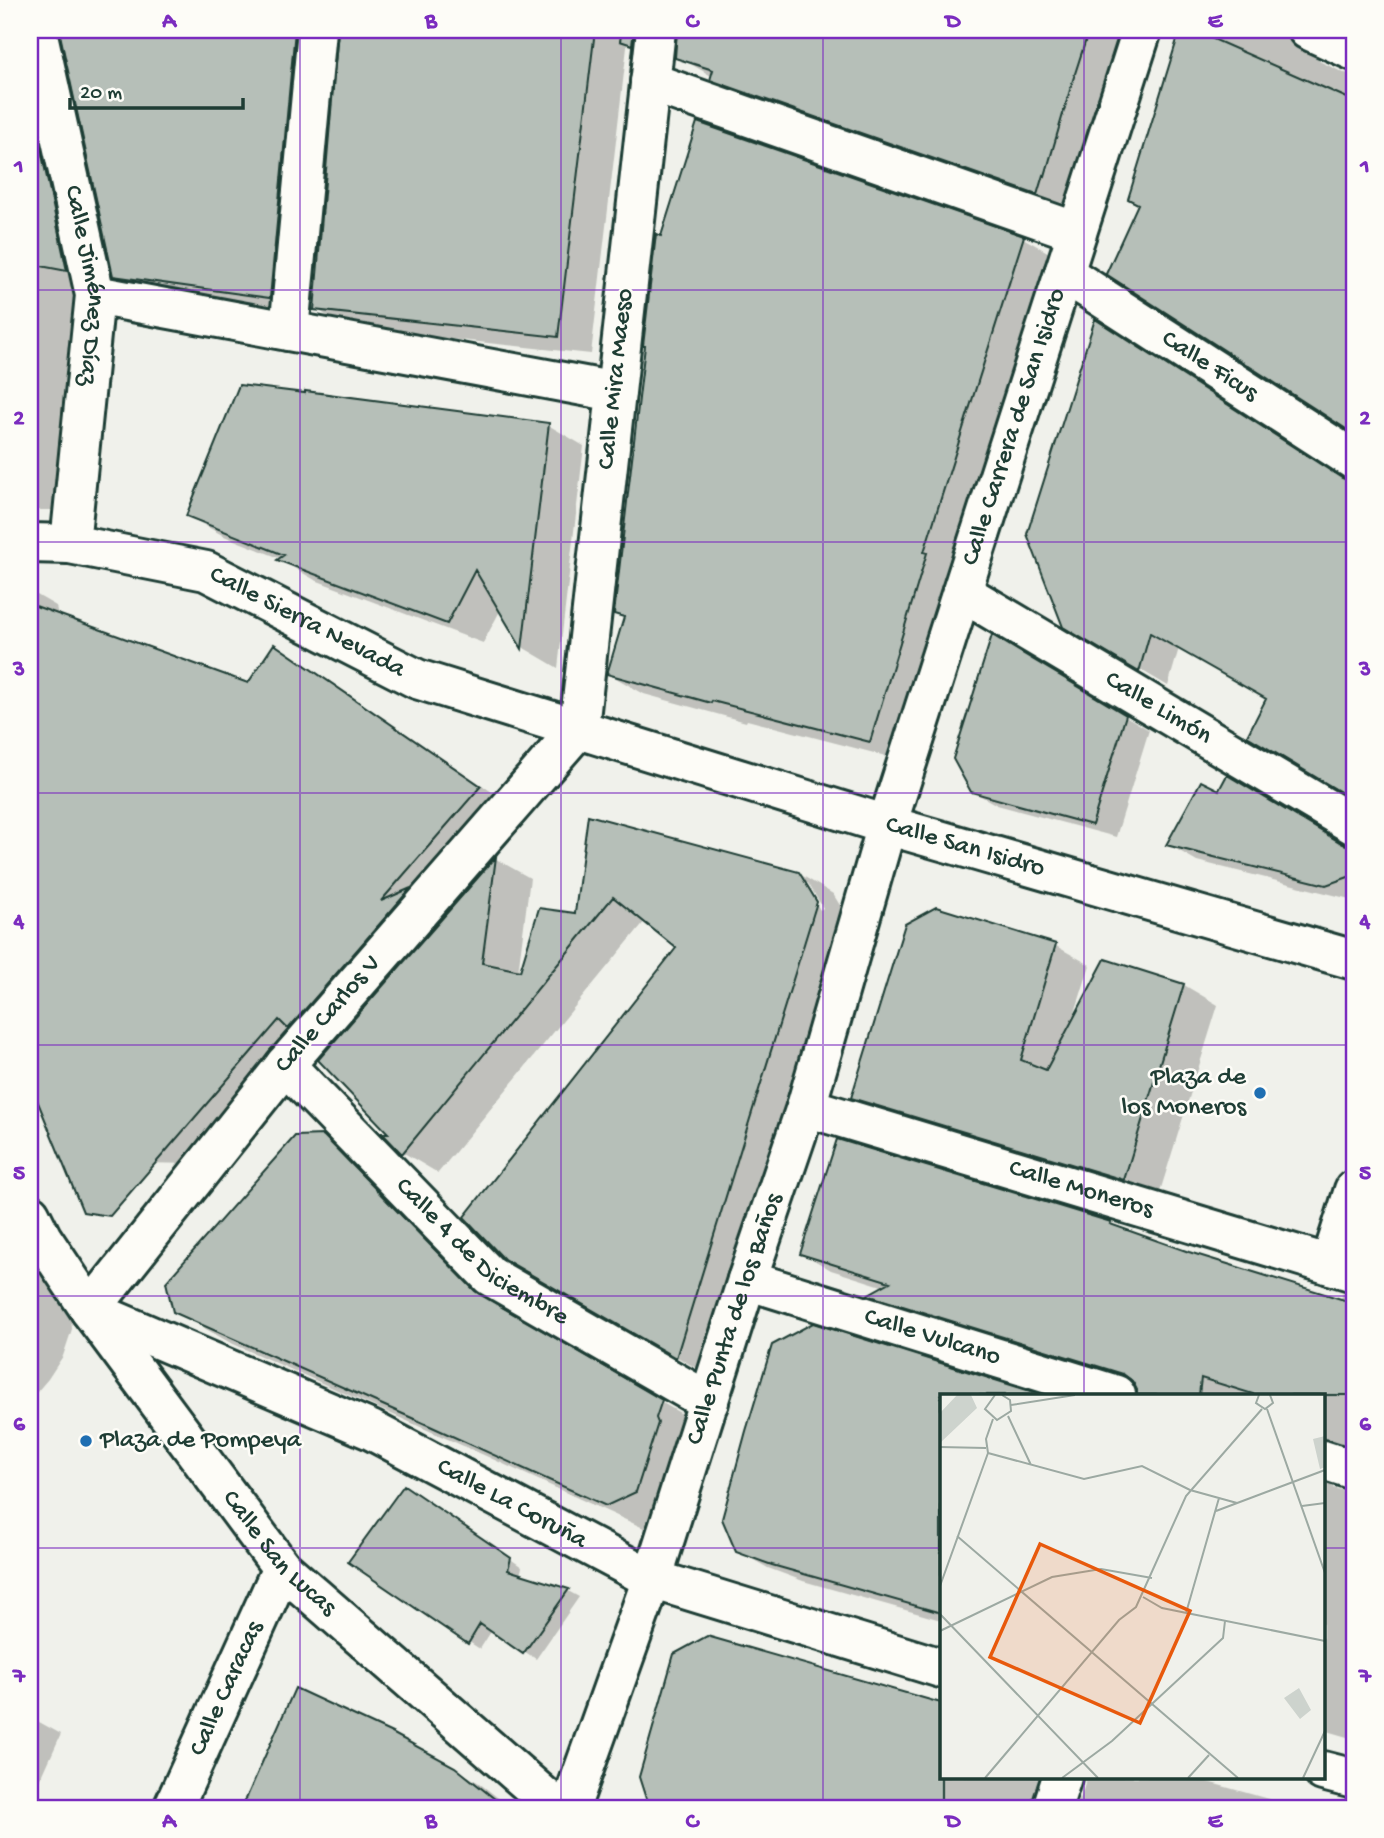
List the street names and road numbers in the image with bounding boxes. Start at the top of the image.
street label: Calle Jiménez Díaz [56,183,111,389]
street label: Calle Carrera de San Isidro [956,285,1074,569]
street label: Calle Mira Maeso [592,287,642,471]
street label: Calle Ficus [1155,324,1265,410]
street label: Calle Sierra Nevada [204,560,411,686]
street label: Calle Limón [1099,665,1218,753]
street label: Calle San Isidro [882,810,1048,885]
street label: Calle Carlos V [269,949,389,1081]
street label: Calle Moneros [1005,1153,1158,1227]
street label: Calle 4 de Diciembre [388,1172,574,1334]
street label: Calle Punta de los Baños [680,1188,791,1449]
street label: Calle Vulcano [860,1302,1004,1374]
street label: Calle La Coruña [431,1452,593,1558]
street label: Calle San Lucas [214,1484,343,1624]
street label: Calle Caracas [183,1615,272,1761]

